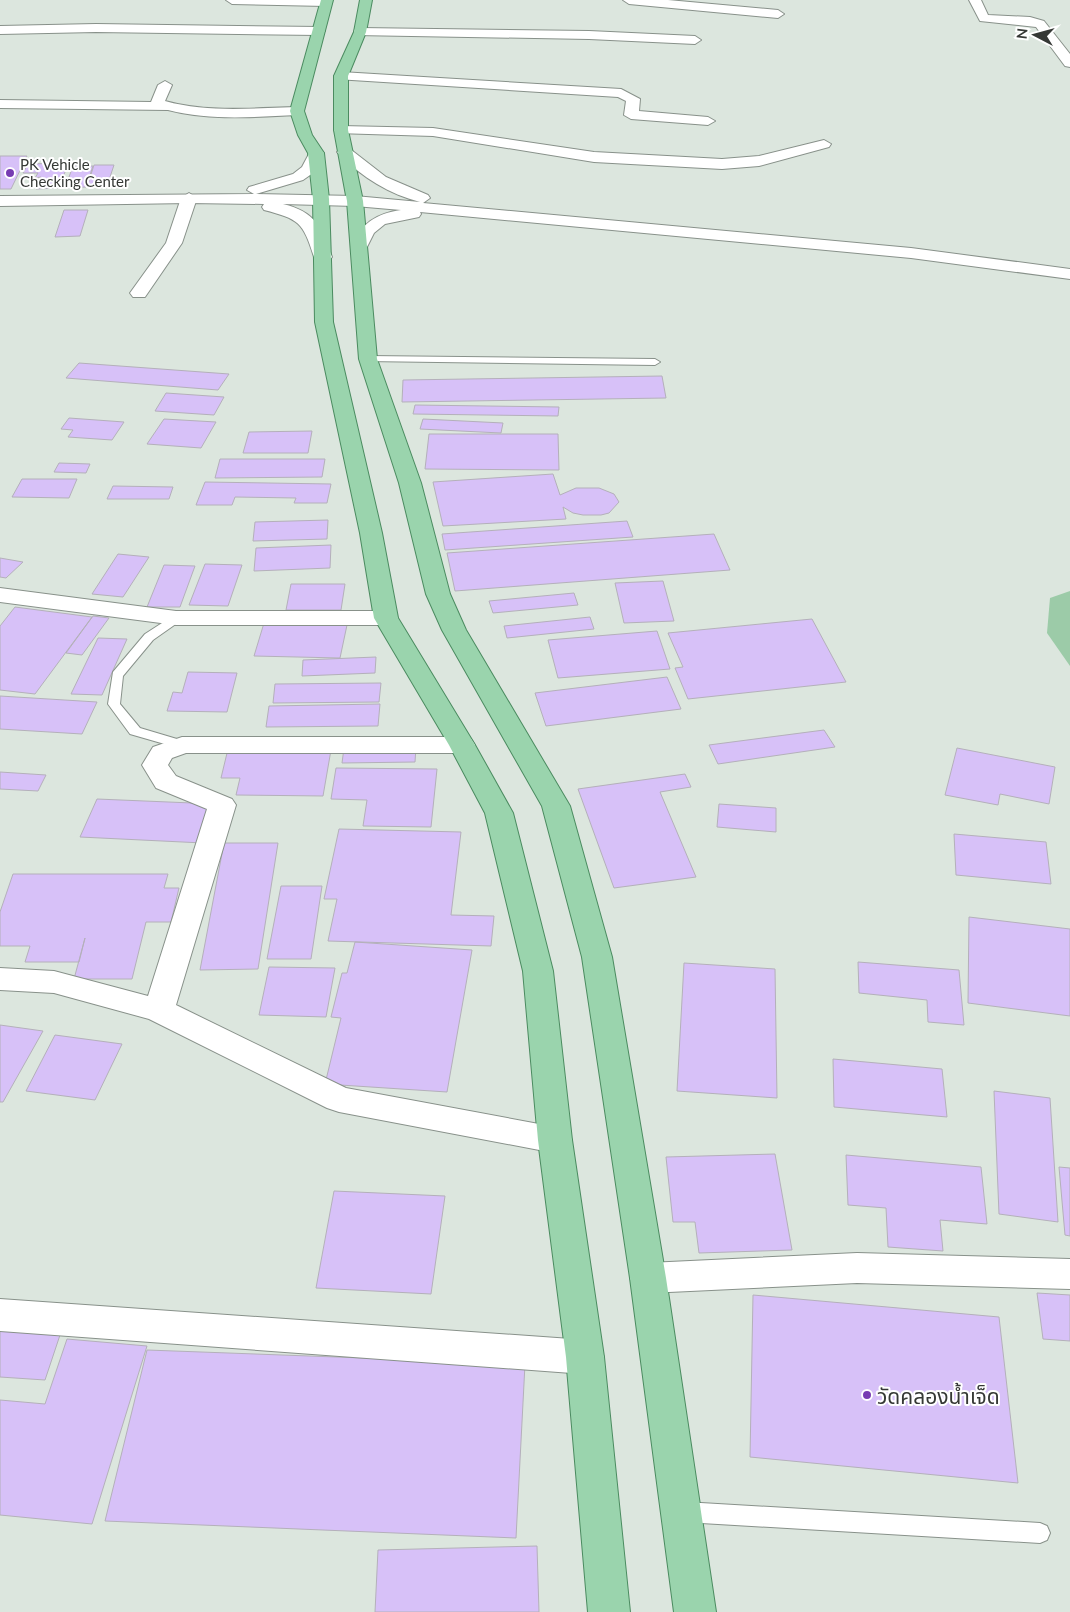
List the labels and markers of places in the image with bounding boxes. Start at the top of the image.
place label: PK Vehicle Checking Center [20,155,130,190]
marker: PK Vehicle Checking Center [4,167,16,179]
place label: วัดคลองน้ำเจ็ด [877,1382,1000,1408]
marker: วัดคลองน้ำเจ็ด [861,1389,873,1401]

